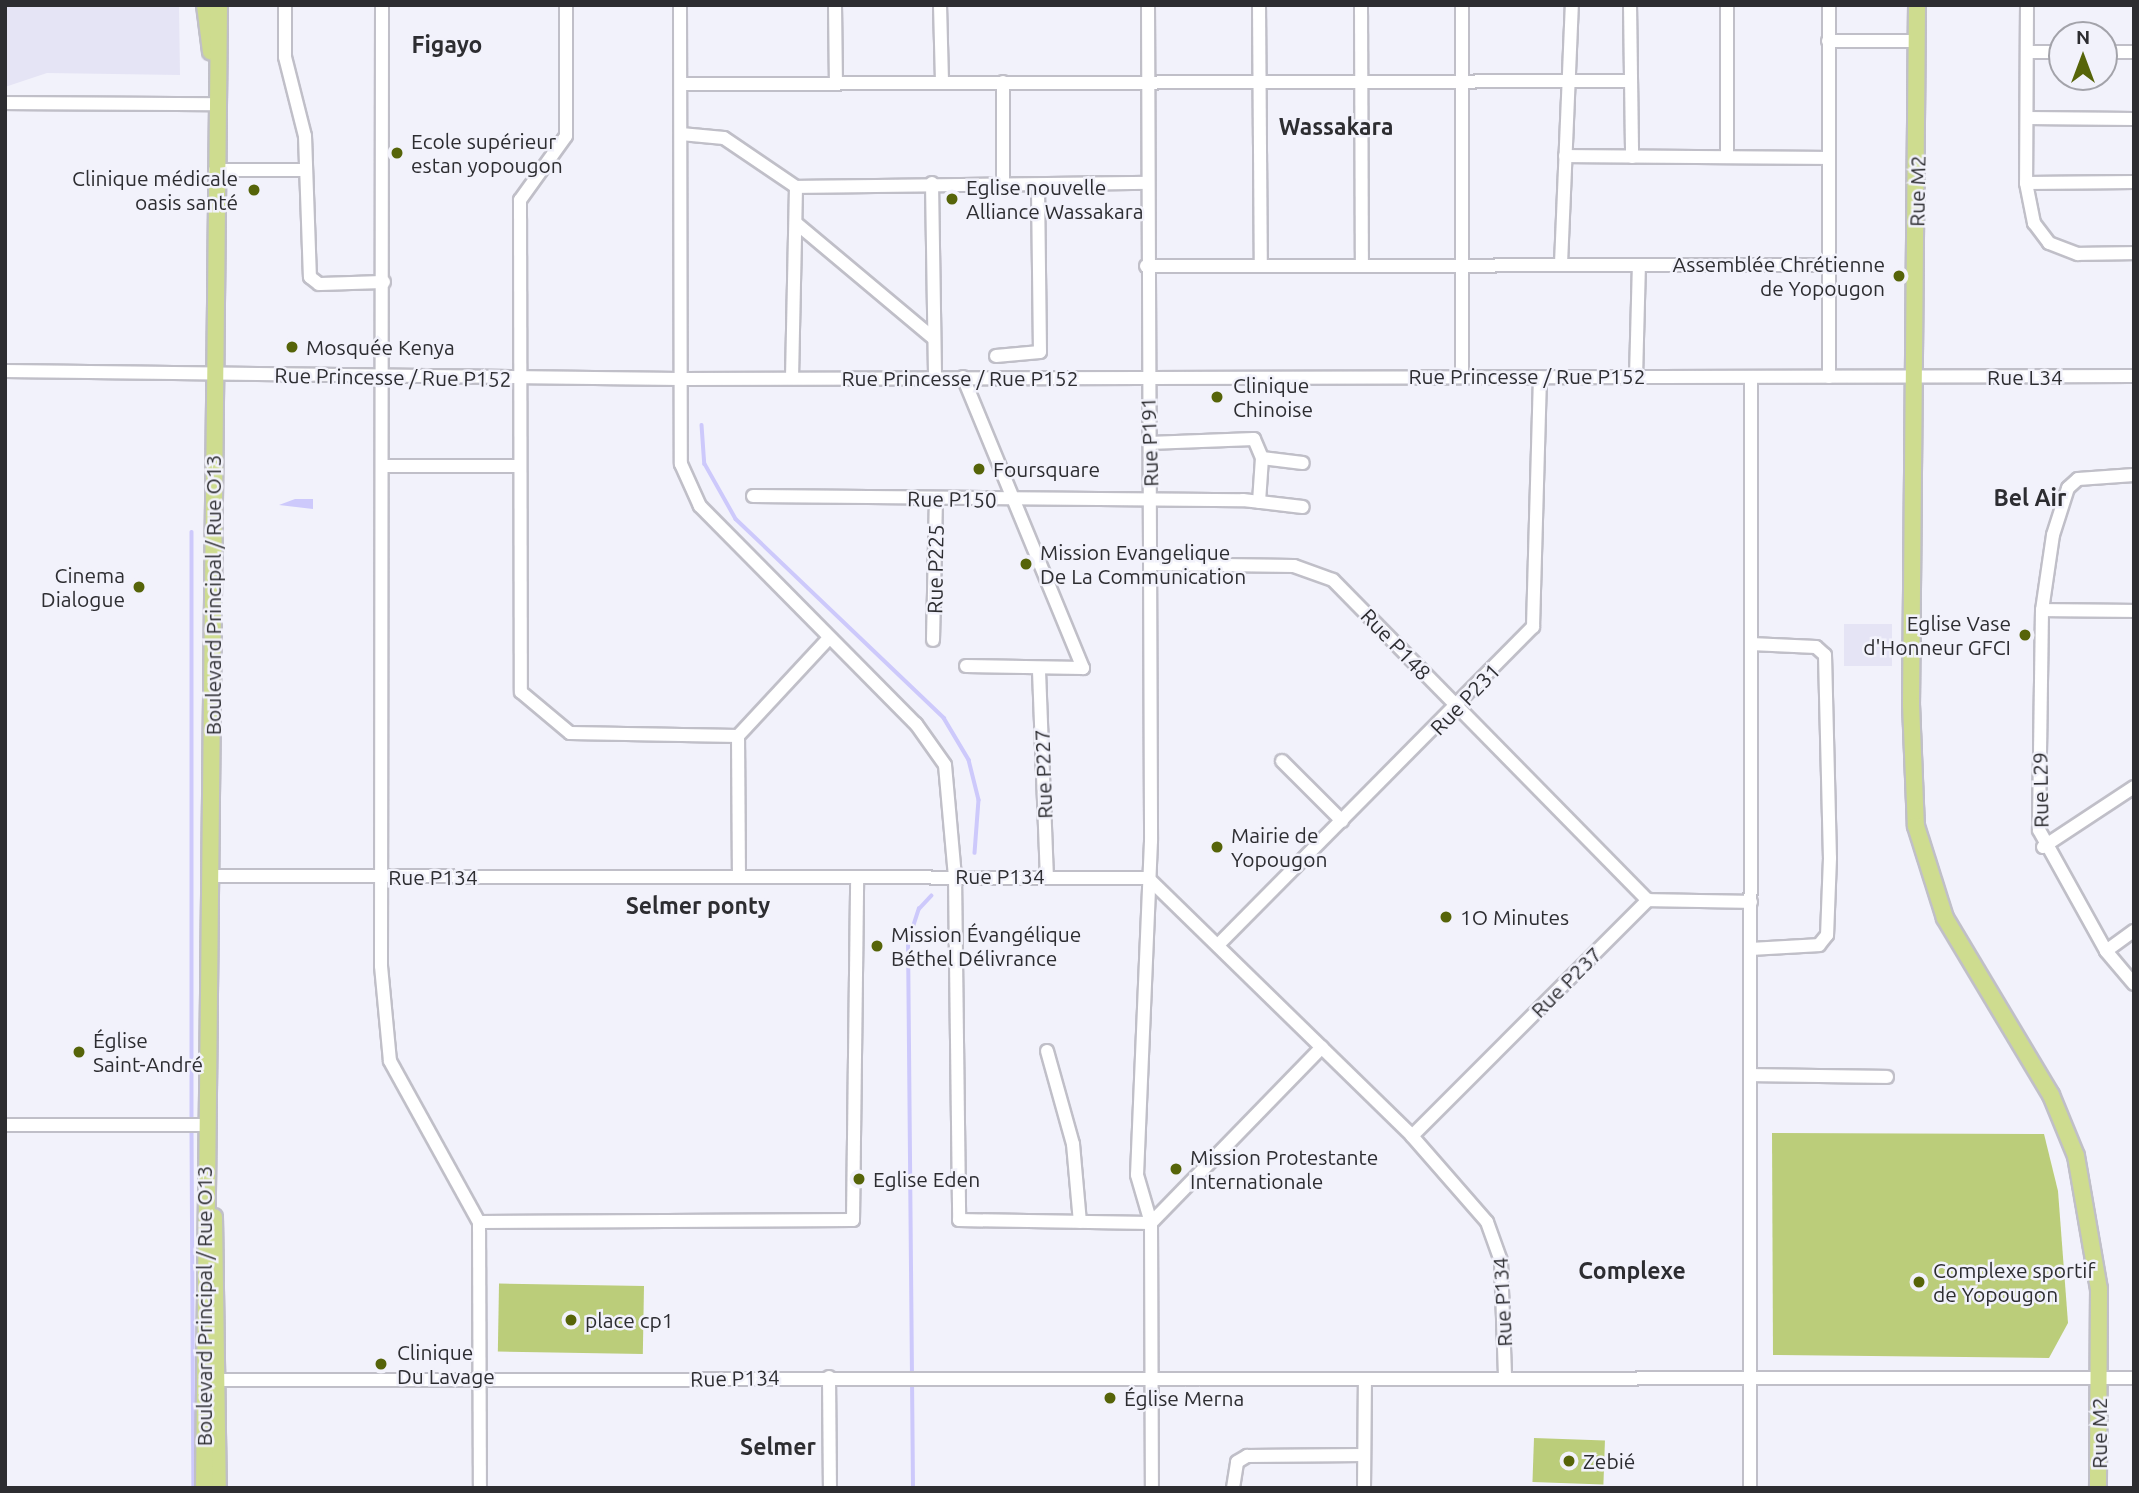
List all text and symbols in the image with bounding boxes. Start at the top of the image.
north arrow [2048,21,2118,91]
text: N [2076,26,2090,48]
district label: Figayo [412,31,482,59]
district label: Wassakara [1279,113,1393,141]
place label: Ecole supérieur estan yopougon [411,128,563,178]
marker: Ecole supérieur estan yopougon [389,145,405,161]
street label: Rue M2 [1904,155,1930,227]
place label: Clinique médicale oasis santé [72,165,238,215]
place label: Eglise nouvelle Alliance Wassakara [966,174,1144,224]
marker: Clinique médicale oasis santé [244,180,264,200]
marker: Eglise nouvelle Alliance Wassakara [944,191,960,207]
place label: Assemblée Chrétienne de Yopougon [1672,251,1885,301]
marker: Assemblée Chrétienne de Yopougon [1891,268,1907,284]
place label: Mosquée Kenya [306,334,455,360]
marker: Mosquée Kenya [284,339,300,355]
street label: Rue Princesse / Rue P152 [274,362,512,392]
street label: Rue Princesse / Rue P152 [1408,363,1646,389]
street label: Rue L34 [1987,364,2063,390]
street label: Rue Princesse / Rue P152 [841,365,1079,391]
place label: Clinique Chinoise [1233,372,1313,422]
marker: Clinique Chinoise [1207,387,1227,407]
street label: Rue P191 [1135,397,1163,487]
street label: Boulevard Principal / Rue O13 [200,455,226,735]
place label: Foursquare [993,456,1100,482]
marker: Foursquare [971,461,987,477]
district label: Bel Air [1994,484,2066,512]
street label: Rue P150 [907,486,997,512]
street label: Rue P225 [922,524,948,614]
place label: Mission Evangelique De La Communication [1040,539,1246,589]
marker: Mission Evangelique De La Communication [1018,556,1034,572]
place label: Cinema Dialogue [41,562,125,612]
marker: Cinema Dialogue [131,579,147,595]
street label: Rue P148 [1356,603,1436,685]
place label: Eglise Vase d'Honneur GFCI [1863,610,2011,660]
marker: Eglise Vase d'Honneur GFCI [2017,627,2033,643]
street label: Rue P231 [1425,658,1505,740]
street label: Rue P227 [1029,729,1057,819]
street label: Rue L29 [2027,752,2053,828]
place label: Mairie de Yopougon [1231,822,1327,872]
marker: Mairie de Yopougon [1209,839,1225,855]
street label: Rue P134 [955,863,1045,889]
street label: Rue P134 [388,864,478,890]
district label: Selmer ponty [626,892,770,920]
place label: 1O Minutes [1460,904,1569,930]
marker: 1O Minutes [1438,909,1454,925]
place label: Mission Évangélique Béthel Délivrance [891,921,1081,971]
marker: Mission Évangélique Béthel Délivrance [869,938,885,954]
street label: Rue P237 [1525,941,1607,1023]
place label: Église Saint-André [93,1027,203,1077]
marker: Église Saint-André [71,1044,87,1060]
place label: Mission Protestante Internationale [1190,1144,1378,1194]
marker: Mission Protestante Internationale [1168,1161,1184,1177]
street label: Boulevard Principal / Rue O13 [191,1166,217,1446]
place label: Eglise Eden [873,1166,980,1192]
marker: Eglise Eden [851,1171,867,1187]
street label: Rue P134 [1487,1257,1517,1347]
district label: Complexe [1578,1257,1686,1285]
place label: Complexe sportif de Yopougon [1933,1257,2095,1307]
marker: Complexe sportif de Yopougon [1911,1274,1927,1290]
place label: place cp1 [585,1307,674,1333]
marker: place cp1 [563,1312,579,1328]
place label: Clinique Du Lavage [397,1339,495,1389]
marker: Clinique Du Lavage [371,1354,391,1374]
street label: Rue P134 [690,1365,780,1391]
place label: Église Merna [1124,1385,1244,1411]
marker: Église Merna [1102,1390,1118,1406]
street label: Rue M2 [2086,1397,2112,1469]
district label: Selmer [740,1433,816,1461]
place label: Zebié [1583,1448,1635,1474]
marker: Zebié [1561,1453,1577,1469]

